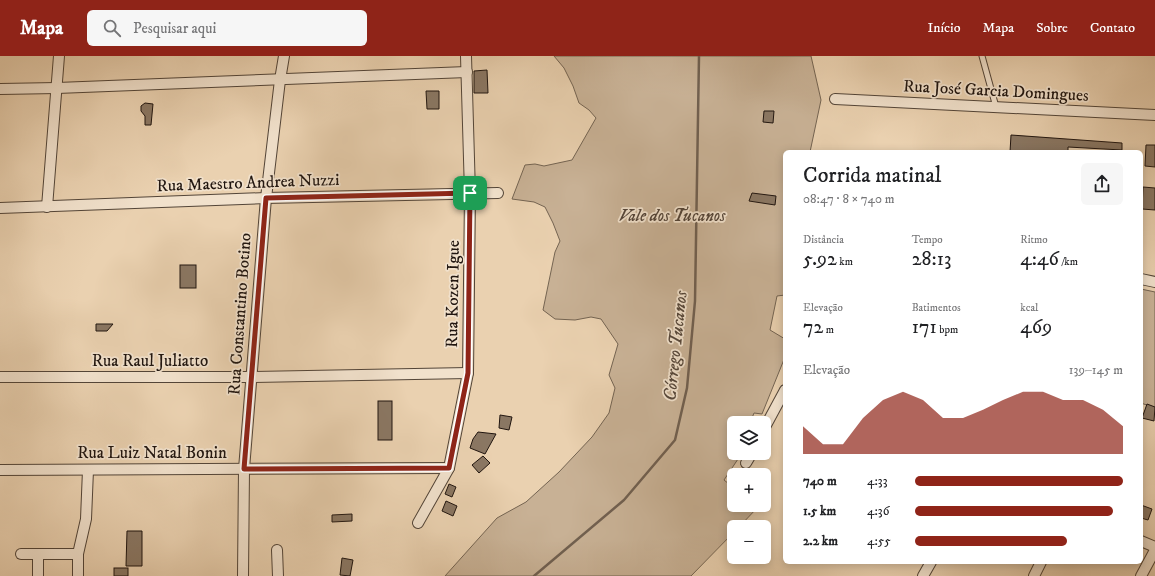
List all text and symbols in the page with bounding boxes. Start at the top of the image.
search box [87,10,367,46]
text: Mapa [20,17,63,40]
icon: search [101,17,123,39]
text: Pesquisar aqui [133,19,216,38]
text: Início [927,19,961,37]
text: Mapa [983,19,1014,37]
text: Sobre [1036,19,1068,37]
text: Contato [1090,19,1135,37]
street label: Rua José Garcia Domingues [903,75,1090,107]
text: Corrida matinal [803,162,941,189]
button: share [1081,163,1123,205]
street label: Rua Maestro Andrea Nuzzi [156,169,340,197]
pin [453,176,487,210]
icon: arrive [459,182,481,204]
text: 08:47 · 8 × 740 m [803,191,894,207]
park label: Vale dos Tucanos [619,205,726,227]
street label: Rua Constantino Botino [223,232,257,396]
text: Distância [803,233,844,247]
text: Tempo [912,233,943,247]
text: Ritmo [1020,233,1048,247]
street label: Rua Kozen Igue [441,240,465,348]
text: 5.92 [803,247,837,272]
text: 28:13 [912,247,952,272]
text: 4:46 [1020,247,1059,272]
text: km [837,255,853,269]
text: /km [1059,255,1078,269]
water label: Córrego Tucanos [659,289,693,402]
text: Elevação [803,301,843,315]
text: Batimentos [912,301,961,315]
text: kcal [1020,301,1038,315]
text: 72 [803,315,823,340]
text: 171 [912,315,937,340]
text: 469 [1020,315,1052,340]
text: m [823,323,834,337]
text: bpm [937,323,958,337]
street label: Rua Raul Juliatto [92,350,208,372]
text: Elevação [803,362,850,378]
text: 139–145 m [1069,362,1123,378]
map controls [727,416,771,564]
button: layers [727,416,771,460]
street label: Rua Luiz Natal Bonin [77,442,227,464]
button: + [727,468,771,512]
text: 740 m [803,473,837,489]
text: 4:33 [867,473,888,489]
text: 1.5 km [803,503,836,519]
text: 4:36 [867,503,890,519]
button: − [727,520,771,564]
text: 2.2 km [803,533,838,549]
text: 4:55 [867,533,891,549]

